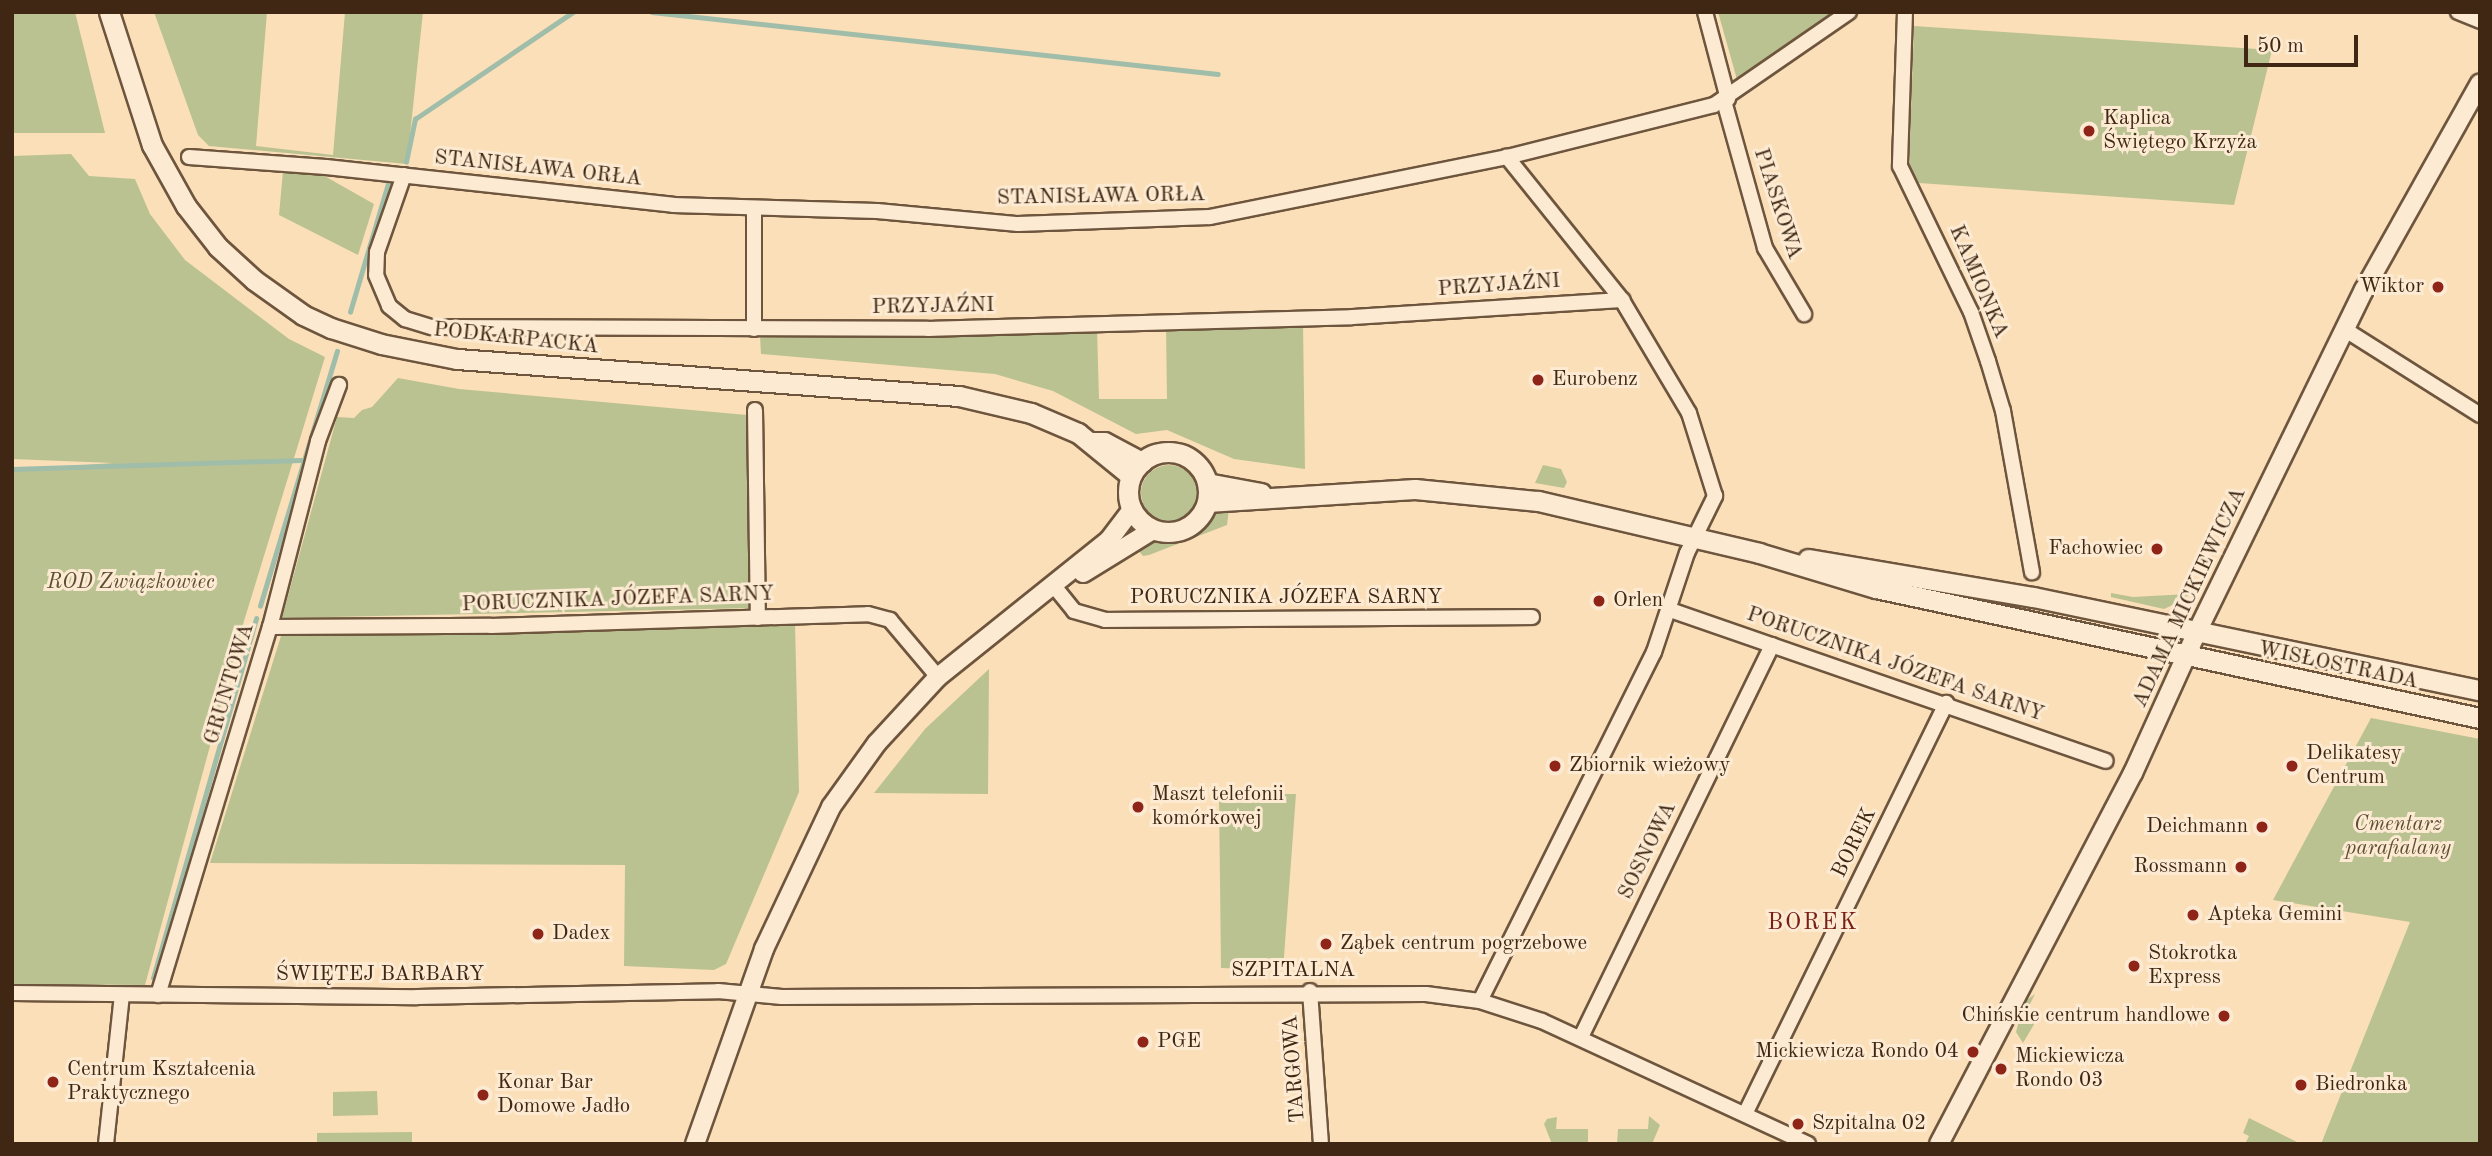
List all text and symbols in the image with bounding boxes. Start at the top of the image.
scale bar [2247,21,2361,65]
text: 50 m [2257,36,2304,57]
place label: Kaplica Świętego Krzyża [2103,106,2257,156]
marker: Kaplica Świętego Krzyża [2081,123,2097,139]
street label: PIASKOWA [1747,145,1807,263]
street label: STANISŁAWA ORŁA [433,146,643,192]
street label: STANISŁAWA ORŁA [997,183,1205,211]
street label: KAMIONKA [1943,222,2013,342]
street label: PRZYJAŹNI [1437,269,1561,303]
place label: Wiktor [2360,274,2424,300]
marker: Wiktor [2430,279,2446,295]
street label: PRZYJAŹNI [872,293,994,321]
street label: PODKARPACKA [432,318,600,360]
place label: Eurobenz [1552,367,1638,393]
marker: Eurobenz [1530,372,1546,388]
street label: ADAMA MICKIEWICZA [2128,484,2252,712]
place label: Fachowiec [2048,536,2143,562]
marker: Fachowiec [2149,541,2165,557]
park label: ROD Związkowiec [47,570,215,596]
street label: PORUCZNIKA JÓZEFA SARNY [461,582,775,618]
street label: PORUCZNIKA JÓZEFA SARNY [1130,585,1442,611]
place label: Orlen [1613,588,1663,614]
marker: Orlen [1591,593,1607,609]
street label: PORUCZNIKA JÓZEFA SARNY [1743,602,2047,728]
street label: GRUNTOWA [200,620,260,748]
street label: WISŁOSTRADA [2256,637,2420,695]
place label: Delikatesy Centrum [2306,741,2402,791]
place label: Zbiornik wieżowy [1569,753,1730,779]
marker: Zbiornik wieżowy [1547,758,1563,774]
marker: Delikatesy Centrum [2284,758,2300,774]
place label: Maszt telefonii komórkowej [1152,782,1284,832]
street label: SOSNOWA [1614,798,1682,904]
marker: Maszt telefonii komórkowej [1130,799,1146,815]
street label: BOREK [1827,804,1883,882]
park label: Cmentarz parafialany [2345,812,2451,862]
place label: Deichmann [2146,814,2248,840]
marker: Deichmann [2254,819,2270,835]
place label: Rossmann [2134,854,2227,880]
marker: Rossmann [2233,859,2249,875]
place label: Apteka Gemini [2207,902,2342,928]
marker: Apteka Gemini [2185,907,2201,923]
district label: BOREK [1768,909,1858,937]
place label: Dadex [552,921,610,947]
marker: Dadex [530,926,546,942]
place label: Ząbek centrum pogrzebowe [1340,931,1587,957]
marker: Ząbek centrum pogrzebowe [1318,936,1334,952]
place label: Stokrotka Express [2148,941,2237,991]
street label: SZPITALNA [1231,958,1355,984]
marker: Stokrotka Express [2126,958,2142,974]
street label: ŚWIĘTEJ BARBARY [276,962,484,988]
place label: Chińskie centrum handlowe [1962,1003,2210,1029]
marker: Chińskie centrum handlowe [2216,1008,2232,1024]
street label: TARGOWA [1279,1014,1311,1124]
place label: PGE [1157,1029,1201,1055]
marker: PGE [1135,1034,1151,1050]
place label: Mickiewicza Rondo 04 [1755,1039,1959,1065]
marker: Mickiewicza Rondo 04 [1965,1044,1981,1060]
place label: Mickiewicza Rondo 03 [2015,1044,2124,1094]
place label: Centrum Kształcenia Praktycznego [67,1057,256,1107]
marker: Mickiewicza Rondo 03 [1993,1061,2009,1077]
place label: Konar Bar Domowe Jadło [497,1070,630,1120]
place label: Biedronka [2315,1072,2407,1098]
marker: Centrum Kształcenia Praktycznego [45,1074,61,1090]
marker: Biedronka [2293,1077,2309,1093]
marker: Konar Bar Domowe Jadło [475,1087,491,1103]
place label: Szpitalna 02 [1812,1111,1926,1137]
marker: Szpitalna 02 [1790,1116,1806,1132]

